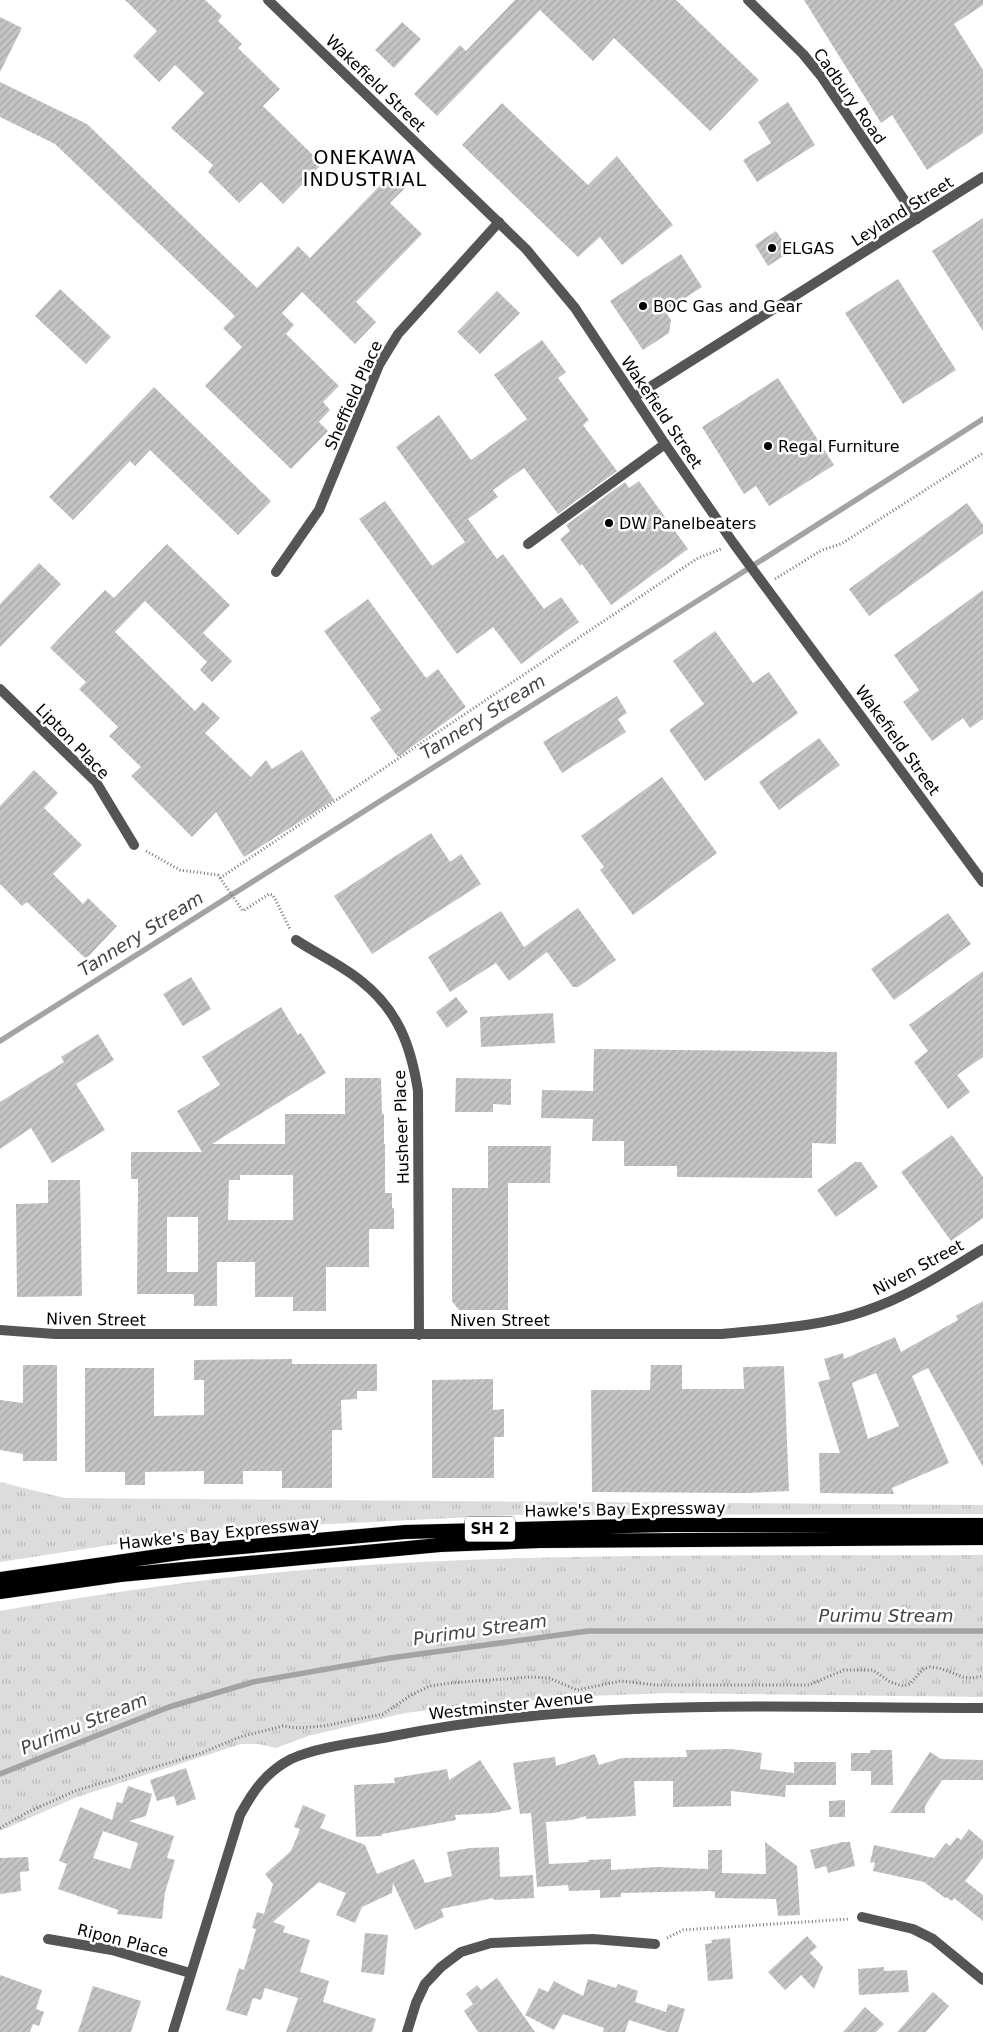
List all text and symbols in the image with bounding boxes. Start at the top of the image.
street label: Wakefield Street [322,31,430,136]
street label: Cadbury Road [809,45,890,148]
district label: ONEKAWA INDUSTRIAL [303,146,427,190]
street label: Leyland Street [848,173,957,250]
place label: ELGAS [782,239,835,258]
marker: ELGAS [766,242,778,254]
place label: BOC Gas and Gear [653,297,802,316]
marker: BOC Gas and Gear [637,300,649,312]
street label: Sheffield Place [321,338,386,453]
street label: Wakefield Street [617,353,706,472]
place label: Regal Furniture [778,437,900,456]
marker: Regal Furniture [762,440,774,452]
place label: DW Panelbeaters [619,514,756,533]
marker: DW Panelbeaters [603,517,615,529]
water label: Tannery Stream [416,670,549,763]
street label: Wakefield Street [851,682,944,799]
street label: Lipton Place [32,700,113,783]
water label: Tannery Stream [74,887,207,980]
street label: Husheer Place [390,1069,413,1185]
street label: Niven Street [870,1236,967,1299]
street label: Niven Street [46,1309,146,1330]
street label: Niven Street [450,1311,550,1330]
street label: Hawke's Bay Expressway [524,1498,726,1521]
street label: Hawke's Bay Expressway [118,1514,320,1553]
road number: SH 2 [465,1516,515,1542]
water label: Purimu Stream [819,1605,953,1626]
water label: Purimu Stream [412,1610,548,1649]
street label: Westminster Avenue [428,1687,594,1724]
water label: Purimu Stream [17,1689,150,1759]
street label: Ripon Place [75,1920,170,1961]

